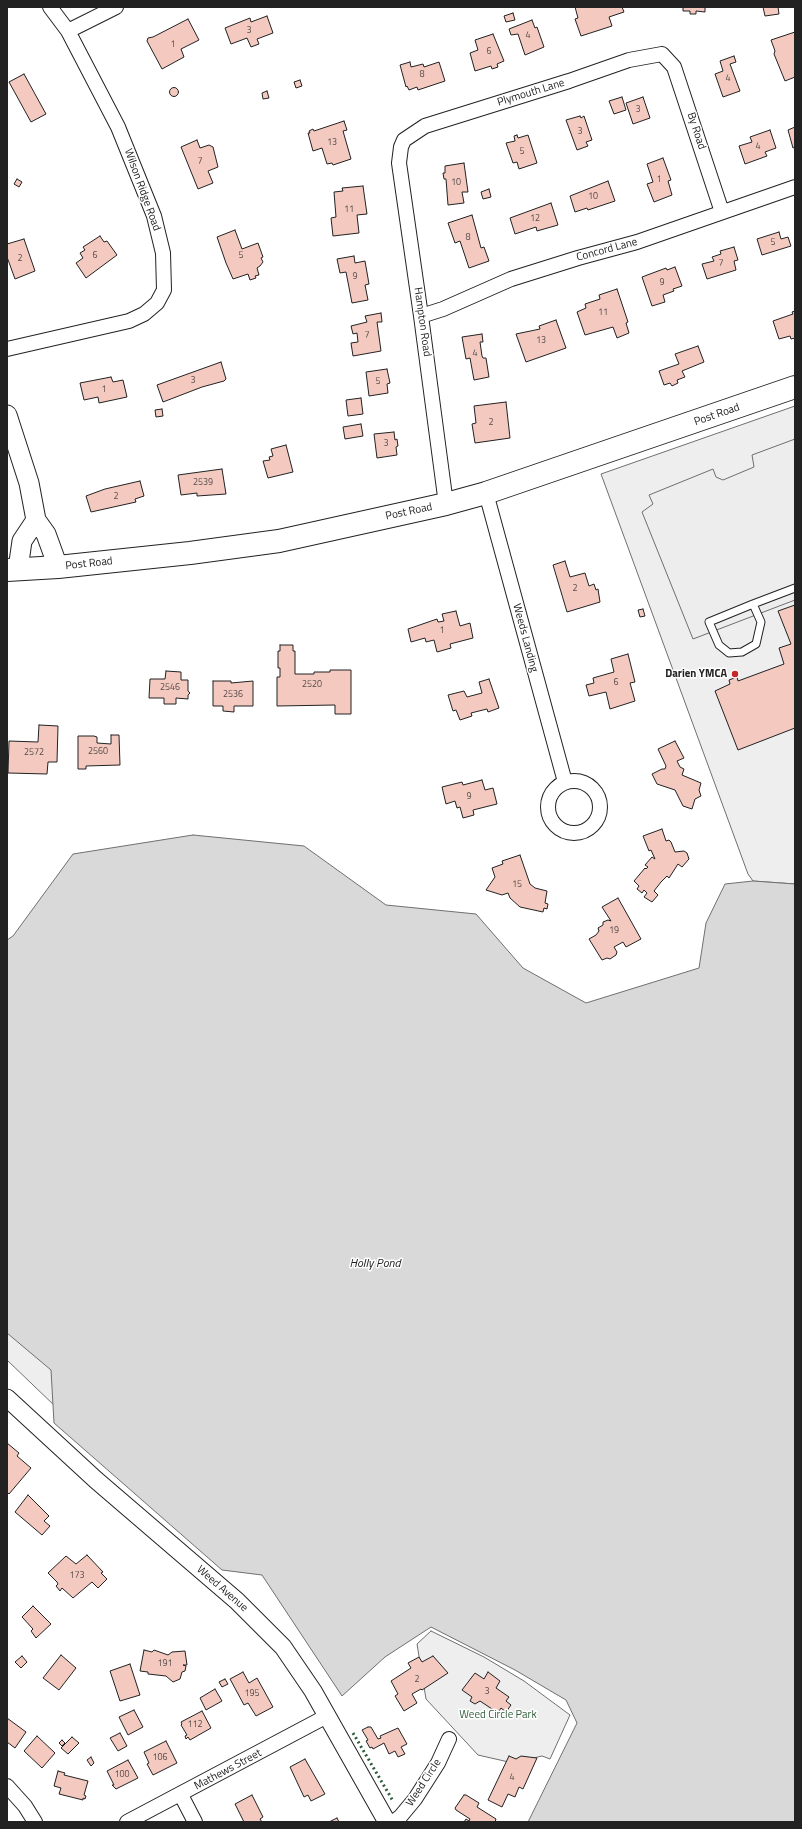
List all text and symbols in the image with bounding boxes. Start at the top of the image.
house number: 3 [246,26,252,36]
house number: 4 [525,31,531,41]
house number: 1 [170,40,176,50]
house number: 6 [486,47,492,57]
house number: 8 [419,70,425,80]
house number: 4 [725,74,731,84]
street label: Plymouth Lane [496,77,566,109]
house number: 3 [635,105,641,115]
street label: By Road [684,111,708,151]
house number: 3 [577,127,583,137]
house number: 13 [327,138,337,148]
house number: 4 [755,142,761,152]
street label: Wilson Ridge Road [121,147,163,233]
house number: 5 [519,147,525,157]
house number: 7 [197,157,203,167]
house number: 1 [656,175,662,185]
house number: 10 [451,178,461,188]
house number: 10 [588,192,598,202]
house number: 11 [344,205,354,215]
house number: 12 [530,214,540,224]
house number: 8 [465,233,471,243]
street label: Concord Lane [575,236,639,264]
house number: 5 [770,238,776,248]
house number: 6 [92,251,98,261]
house number: 5 [238,251,244,261]
house number: 2 [17,254,23,264]
house number: 7 [718,259,724,269]
house number: 9 [352,272,358,282]
house number: 9 [659,278,665,288]
street label: Hampton Road [411,287,433,357]
house number: 11 [598,308,608,318]
house number: 7 [364,331,370,341]
house number: 13 [536,336,546,346]
house number: 4 [472,349,478,359]
house number: 3 [190,376,196,386]
house number: 5 [375,377,381,387]
house number: 1 [101,385,107,395]
street label: Post Road [692,401,742,429]
house number: 2 [488,418,494,428]
house number: 3 [383,439,389,449]
house number: 2539 [193,478,213,488]
house number: 2 [113,492,119,502]
street label: Post Road [384,501,434,523]
street label: Post Road [65,555,113,573]
house number: 2 [572,584,578,594]
street label: Weeds Landing [510,602,540,674]
house number: 1 [439,626,445,636]
place label: Darien YMCA [665,667,727,681]
marker: Darien YMCA [730,669,740,679]
house number: 6 [613,678,619,688]
house number: 2520 [302,680,322,690]
house number: 2546 [160,683,180,693]
house number: 2536 [223,690,243,700]
house number: 2560 [88,747,108,757]
house number: 2572 [24,748,44,758]
house number: 9 [466,792,472,802]
house number: 15 [512,880,522,890]
house number: 19 [609,926,619,936]
water label: Holly Pond [349,1257,401,1271]
street label: Weed Avenue [194,1563,250,1615]
house number: 173 [69,1571,85,1581]
house number: 191 [157,1659,173,1669]
house number: 2 [414,1675,420,1685]
house number: 3 [484,1687,490,1697]
house number: 195 [244,1689,260,1699]
park label: Weed Circle Park [459,1708,537,1722]
house number: 112 [187,1720,203,1730]
street label: Mathews Street [192,1747,264,1793]
house number: 106 [152,1753,168,1763]
street label: Weed Circle [404,1757,444,1809]
house number: 100 [114,1770,130,1780]
house number: 4 [509,1773,515,1783]

